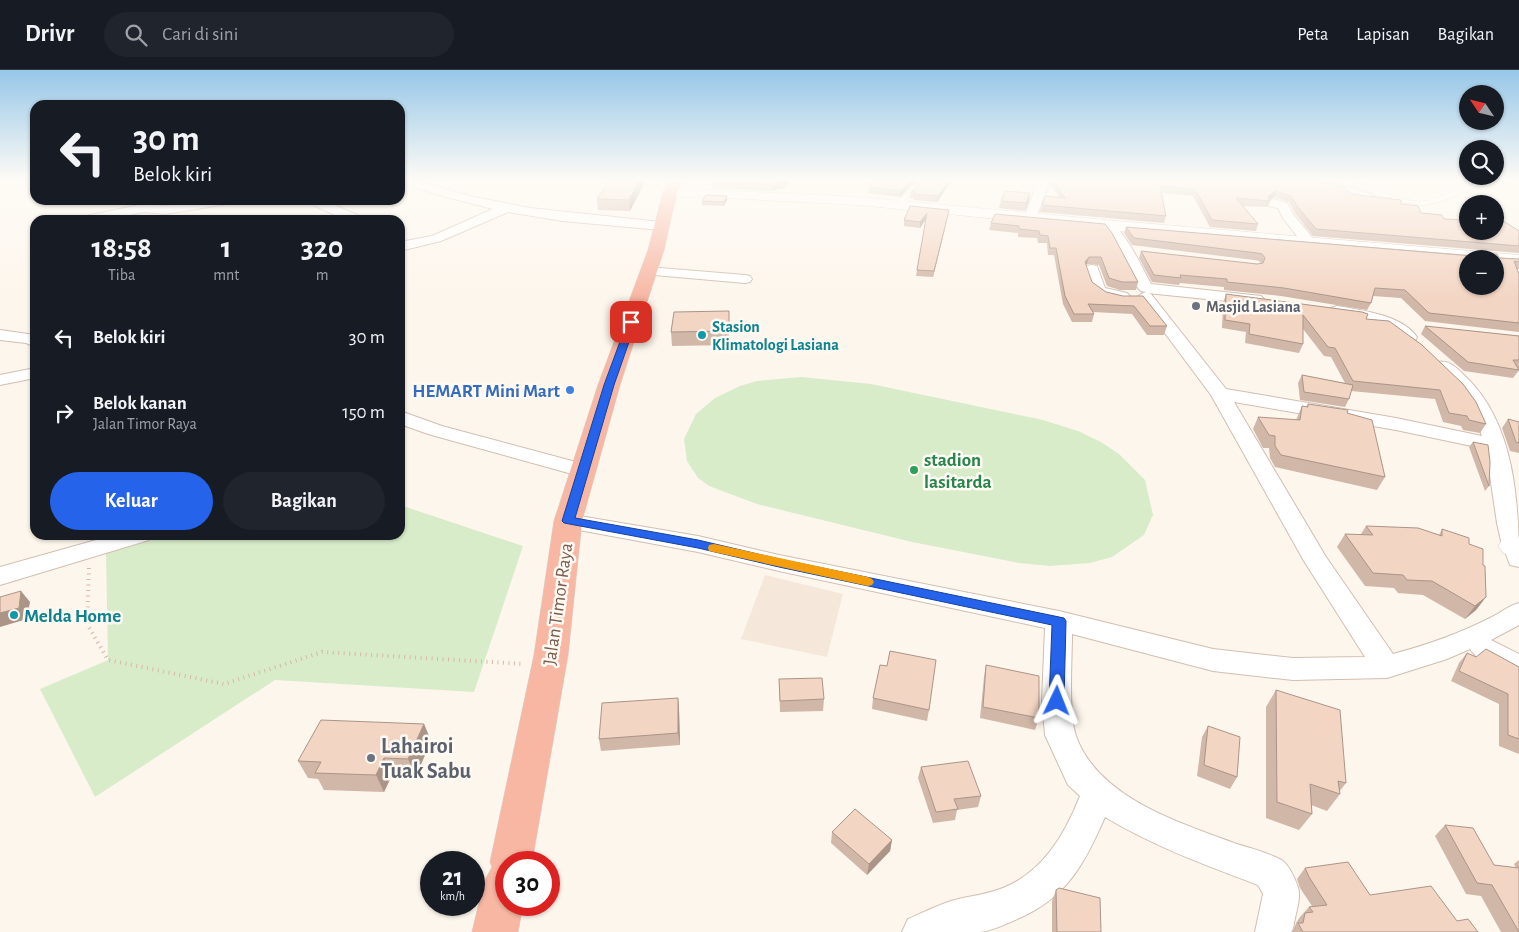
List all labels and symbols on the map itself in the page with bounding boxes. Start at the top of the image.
north arrow [1459,85,1504,130]
place label: Masjid Lasiana [1206,299,1301,316]
marker: Masjid Lasiana [1190,300,1202,312]
pin [610,301,652,343]
place label: Stasion Klimatologi Lasiana [712,319,839,353]
marker: Stasion Klimatologi Lasiana [696,329,708,341]
place label: HEMART Mini Mart [412,382,561,401]
marker: HEMART Mini Mart [564,384,576,396]
place label: stadion lasitarda [924,451,992,492]
marker: stadion lasitarda [908,464,920,476]
street label: Jalan Timor Raya [540,542,577,667]
place label: Melda Home [24,607,121,626]
marker: Melda Home [8,609,20,621]
position arrow [1030,674,1082,726]
place label: Lahairoi Tuak Sabu [381,735,472,782]
marker: Lahairoi Tuak Sabu [365,752,377,764]
speed limit sign: 30 [495,851,560,916]

